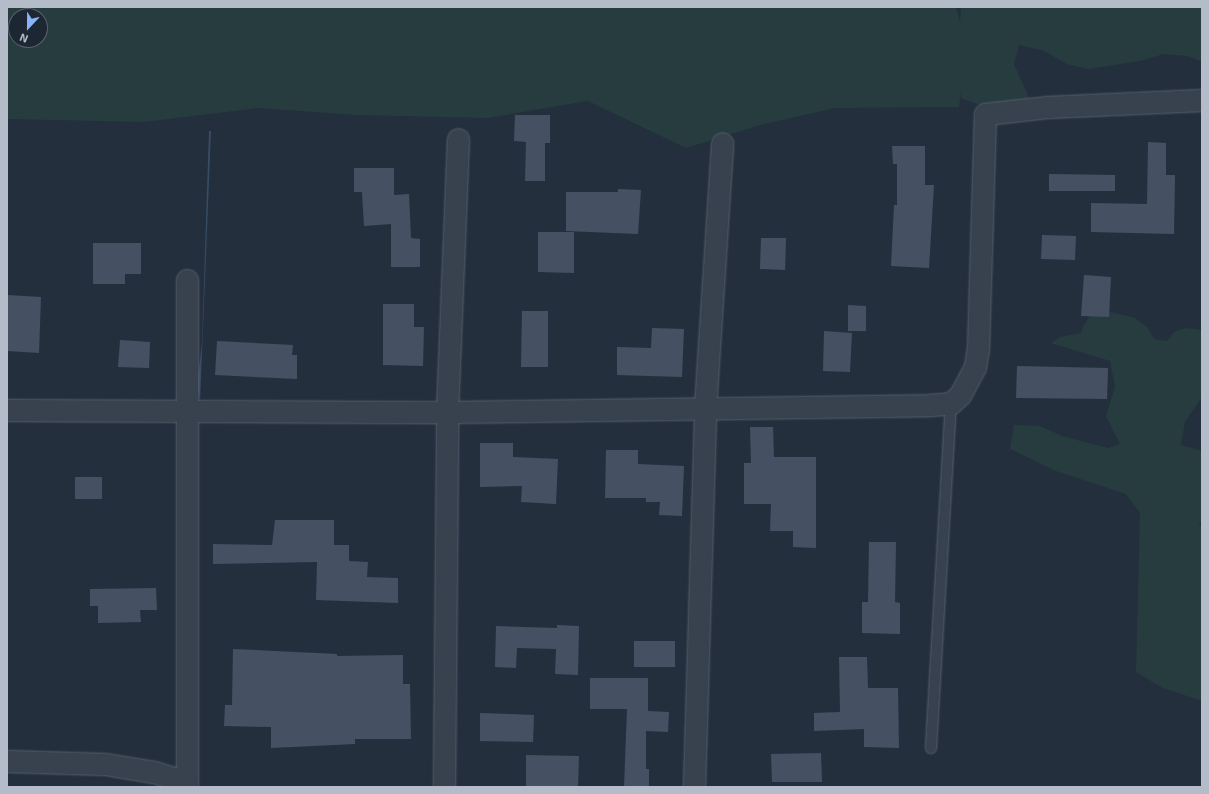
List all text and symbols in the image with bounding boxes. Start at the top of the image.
north arrow [8,8,48,48]
text: N [18,31,30,46]

